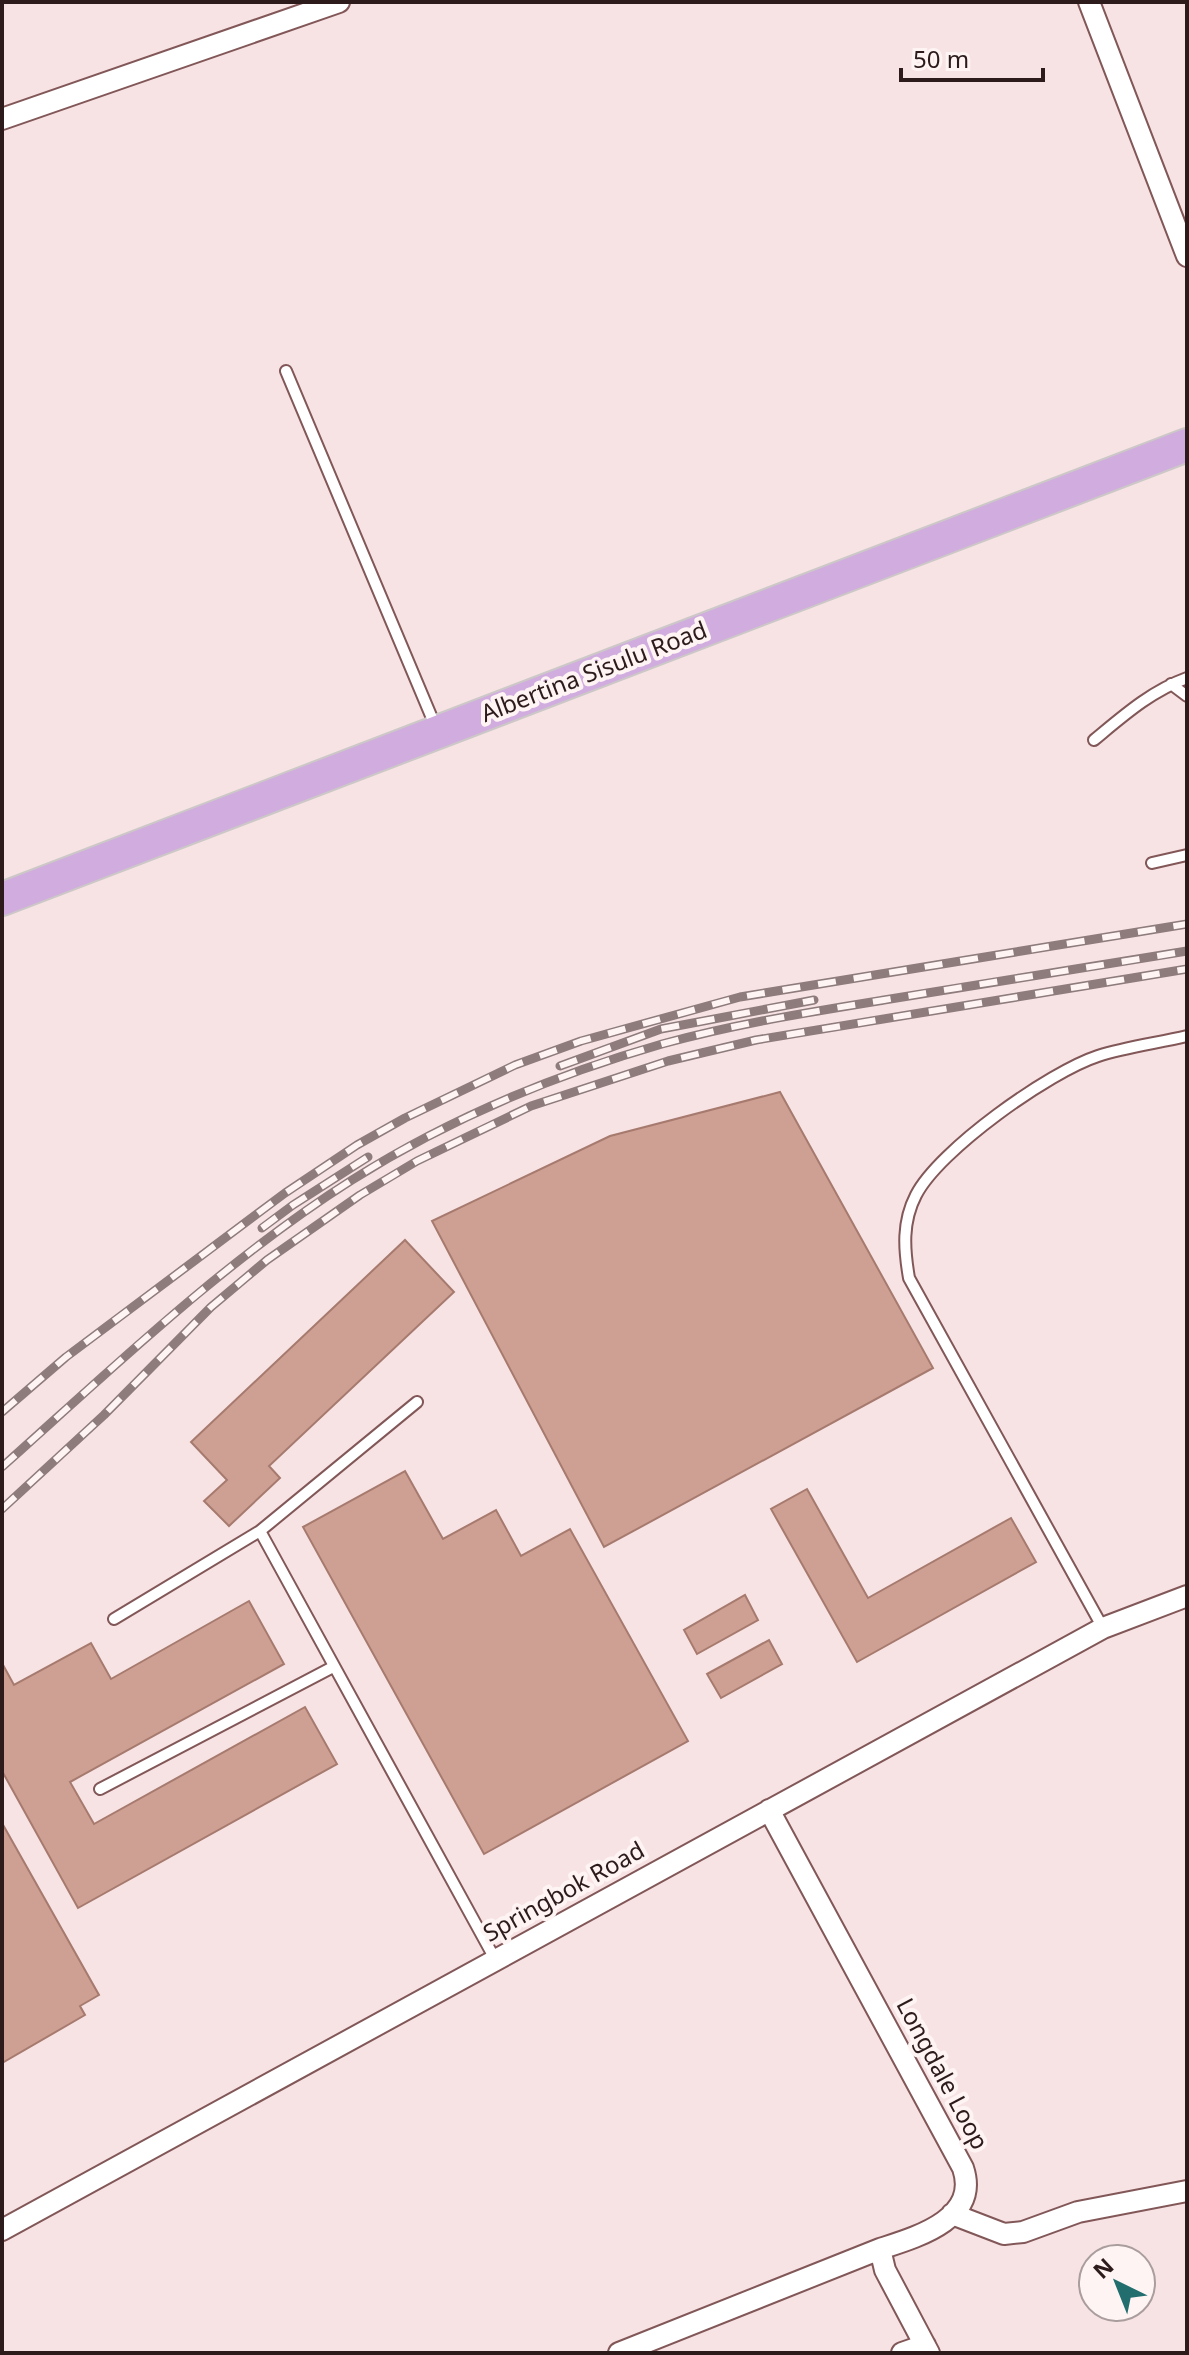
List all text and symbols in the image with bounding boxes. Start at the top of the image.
scale bar [901,32,1043,82]
text: 50 m [913,42,969,75]
street label: Albertina Sisulu Road [476,612,711,729]
street label: Springbok Road [477,1833,650,1949]
street label: Longdale Loop [889,1992,997,2155]
north arrow [1077,2243,1157,2323]
text: N [1086,2251,1119,2285]

